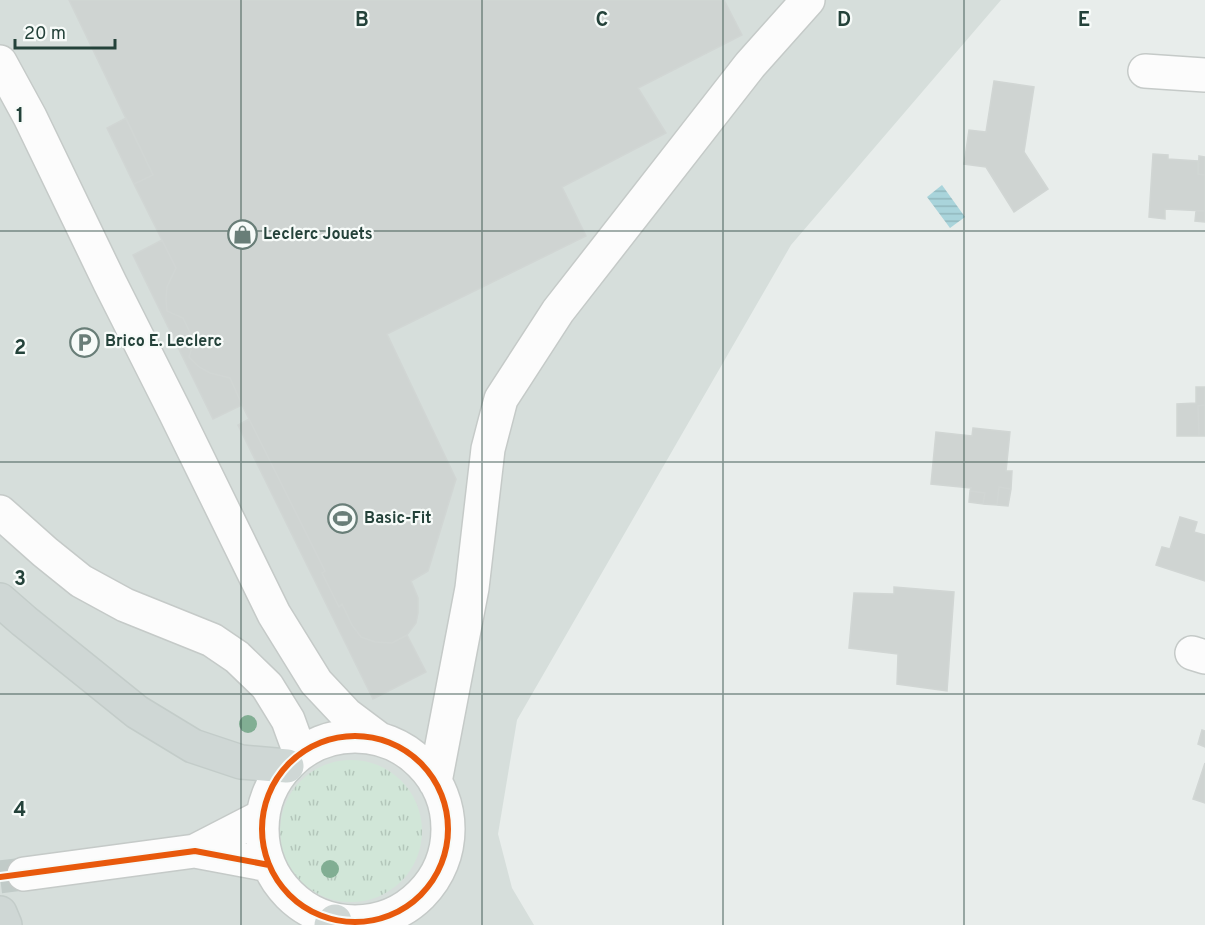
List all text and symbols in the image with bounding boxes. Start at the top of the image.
text: B [355,8,369,34]
text: C [596,8,608,34]
text: D [837,8,851,34]
text: E [1078,8,1090,34]
scale bar [15,12,116,50]
text: 20 m [24,23,66,46]
text: 1 [16,104,24,130]
shop icon: Leclerc Jouets [226,219,258,251]
place label: Leclerc Jouets [263,225,373,245]
parking icon: Brico E. Leclerc [68,326,100,358]
place label: Brico E. Leclerc [105,332,222,352]
text: 2 [14,336,26,362]
sports icon: Basic-Fit [327,503,359,535]
place label: Basic-Fit [364,509,432,529]
text: 3 [14,567,26,593]
text: 4 [14,798,26,824]

